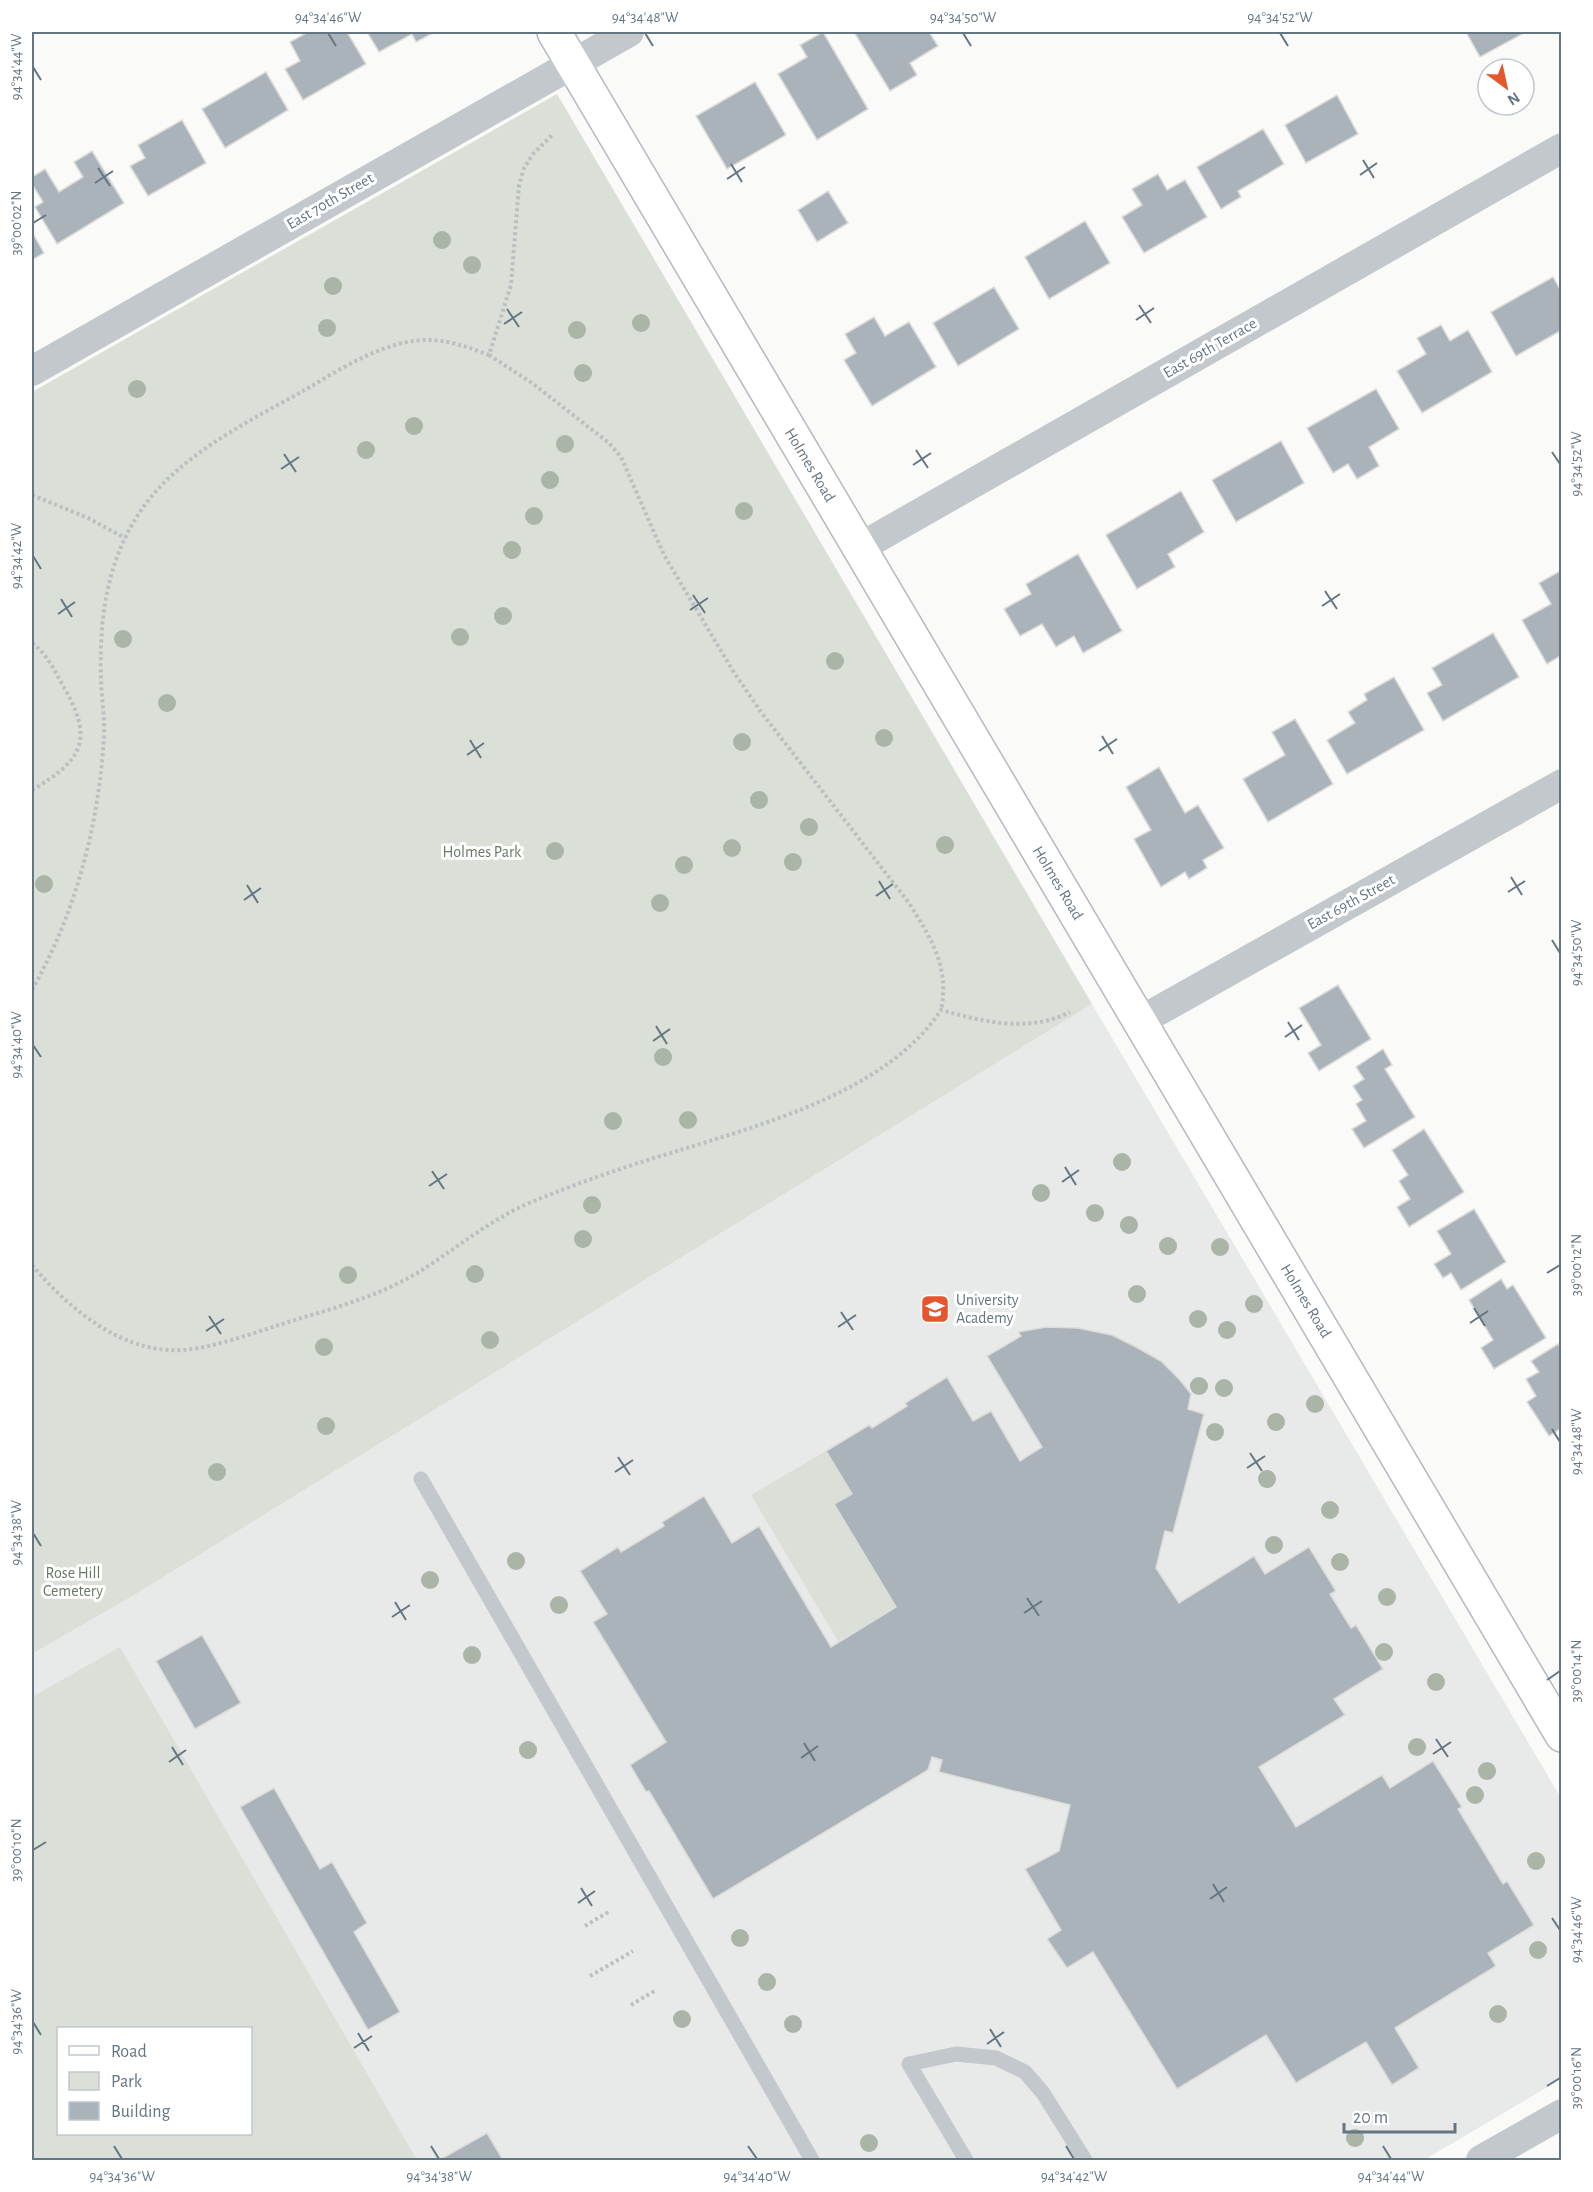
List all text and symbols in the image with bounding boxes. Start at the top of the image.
text: 94°34'46"W [295,10,362,25]
text: 94°34'48"W [612,10,679,25]
text: 94°34'50"W [930,10,997,25]
text: 94°34'52"W [1247,10,1313,25]
text: 94°34'44"W [9,33,24,100]
north arrow [1476,57,1536,117]
text: N [1505,89,1523,108]
street label: East 70th Street [284,170,376,232]
text: 39°00'02"N [9,190,24,256]
street label: East 69th Terrace [1161,315,1259,381]
street label: Holmes Road [782,425,838,505]
text: 94°34'52"W [1569,431,1584,497]
text: 94°34'42"W [9,522,24,589]
street label: Holmes Road [1030,843,1086,923]
park label: Holmes Park [443,844,522,860]
street label: East 69th Street [1305,871,1397,933]
text: 94°34'50"W [1569,919,1584,986]
text: 94°34'40"W [9,1011,24,1079]
text: 39°00'12"N [1569,1234,1584,1296]
street label: Holmes Road [1278,1261,1334,1341]
place label: University Academy [956,1292,1019,1327]
school or university icon: University Academy [919,1293,951,1325]
text: 94°34'48"W [1569,1408,1584,1475]
text: 94°34'38"W [9,1500,24,1566]
park label: Rose Hill Cemetery [43,1565,103,1600]
text: 39°00'14"N [1569,1640,1584,1702]
text: 39°00'10"N [9,1818,24,1882]
text: 94°34'46"W [1569,1896,1584,1963]
text: 94°34'36"W [9,1989,24,2055]
legend [57,2027,252,2135]
text: Road [111,2043,147,2061]
text: 39°00'16"N [1569,2047,1584,2109]
text: Park [111,2073,143,2091]
scale bar [1344,2096,1455,2134]
text: Building [111,2103,171,2121]
text: 20 m [1353,2109,1388,2127]
text: 94°34'36"W [89,2169,155,2184]
text: 94°34'38"W [406,2169,472,2184]
text: 94°34'40"W [723,2169,791,2184]
text: 94°34'42"W [1041,2169,1108,2184]
text: 94°34'44"W [1358,2169,1425,2184]

